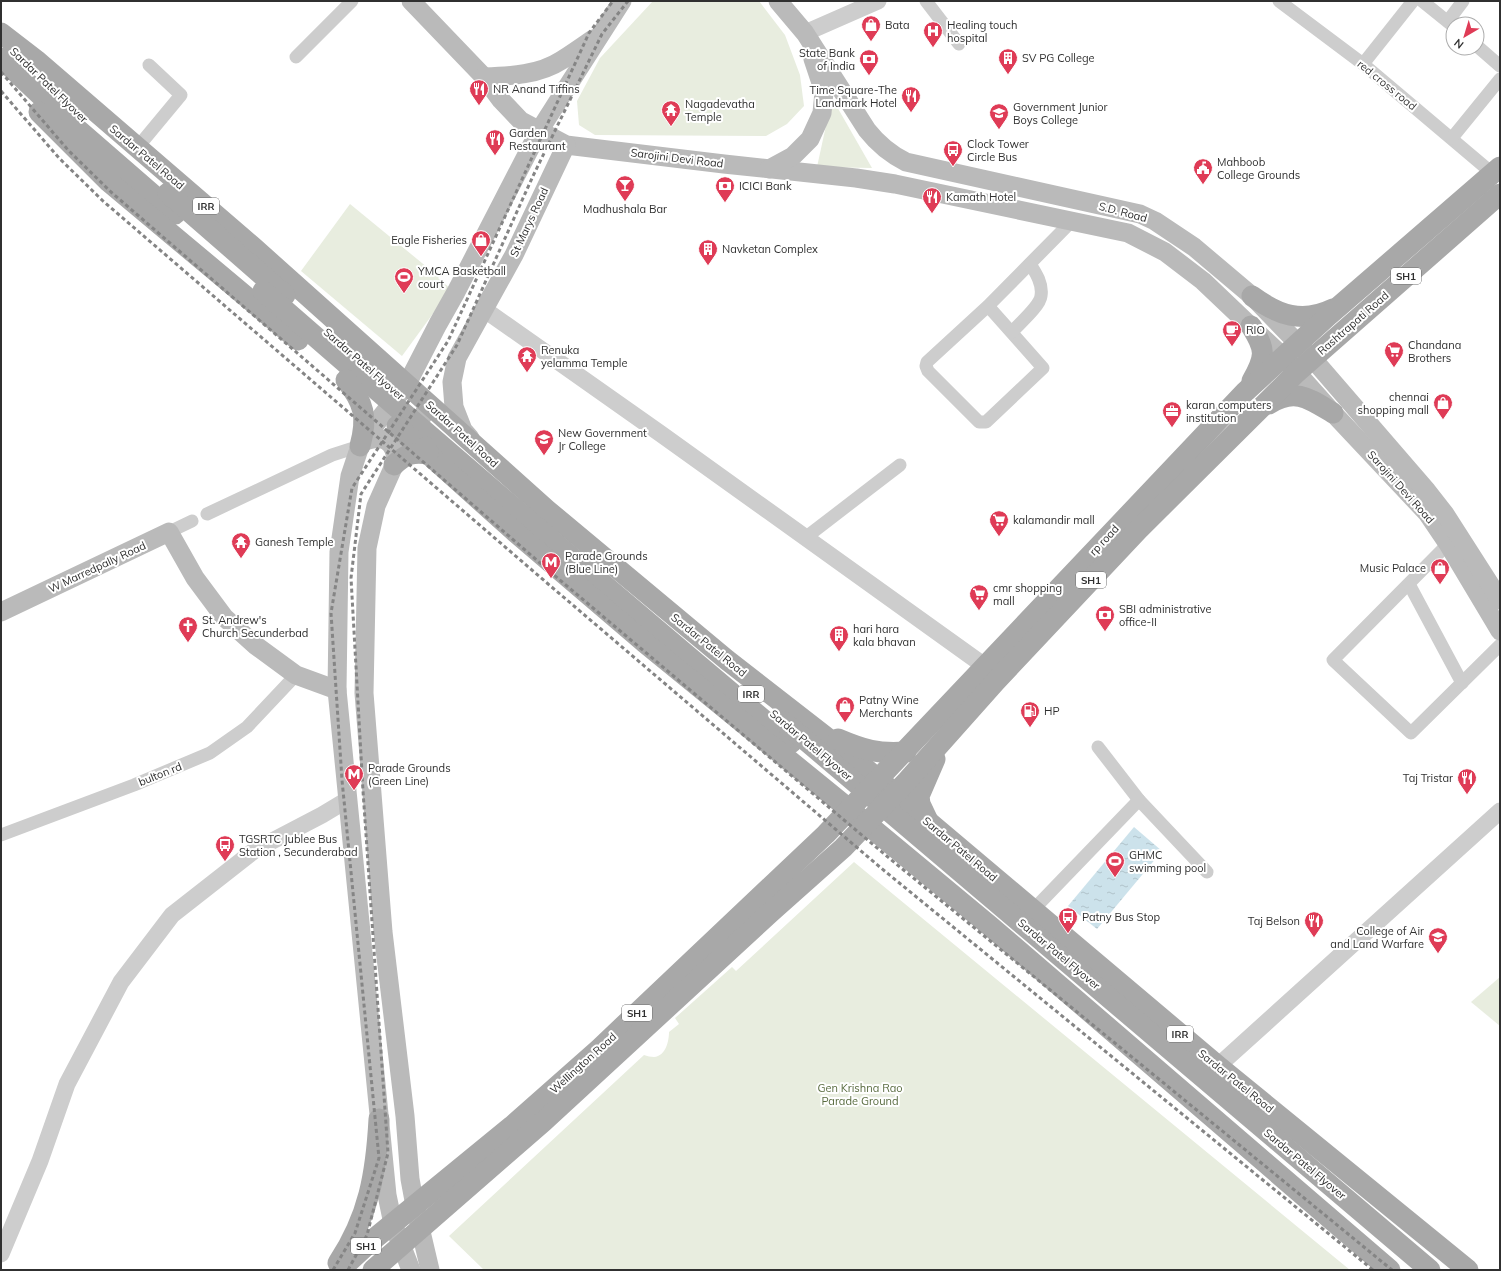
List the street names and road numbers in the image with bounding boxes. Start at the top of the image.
street label: Sardar Patel Flyover [7,44,91,126]
street label: red cross road [1355,57,1419,113]
street label: Sardar Patel Road [107,122,187,192]
street label: Sarojini Devi Road [630,145,724,171]
street label: St Marys Road [507,185,551,259]
road number: IRR [193,198,219,214]
street label: S.D. Road [1097,199,1149,225]
road number: SH1 [1391,268,1421,284]
street label: Rashtrapati Road [1314,288,1392,358]
street label: Sardar Patel Flyover [321,325,407,403]
street label: Sardar Patel Road [423,398,501,470]
street label: Sarojini Devi Road [1365,448,1437,526]
street label: rp road [1086,522,1122,558]
street label: W Marredpally Road [46,538,148,596]
road number: SH1 [1076,572,1106,588]
street label: Sardar Patel Road [668,610,750,680]
road number: IRR [738,686,764,702]
street label: Sardar Patel Flyover [767,707,855,783]
street label: bulton rd [136,759,184,789]
street label: Sardar Patel Road [920,814,1000,884]
street label: Sardar Patel Flyover [1015,916,1103,992]
road number: SH1 [622,1005,652,1021]
road number: IRR [1167,1026,1193,1042]
street label: Wellington Road [547,1029,619,1097]
street label: Sardar Patel Road [1195,1046,1277,1116]
street label: Sardar Patel Flyover [1261,1126,1349,1202]
road number: SH1 [351,1238,381,1254]

